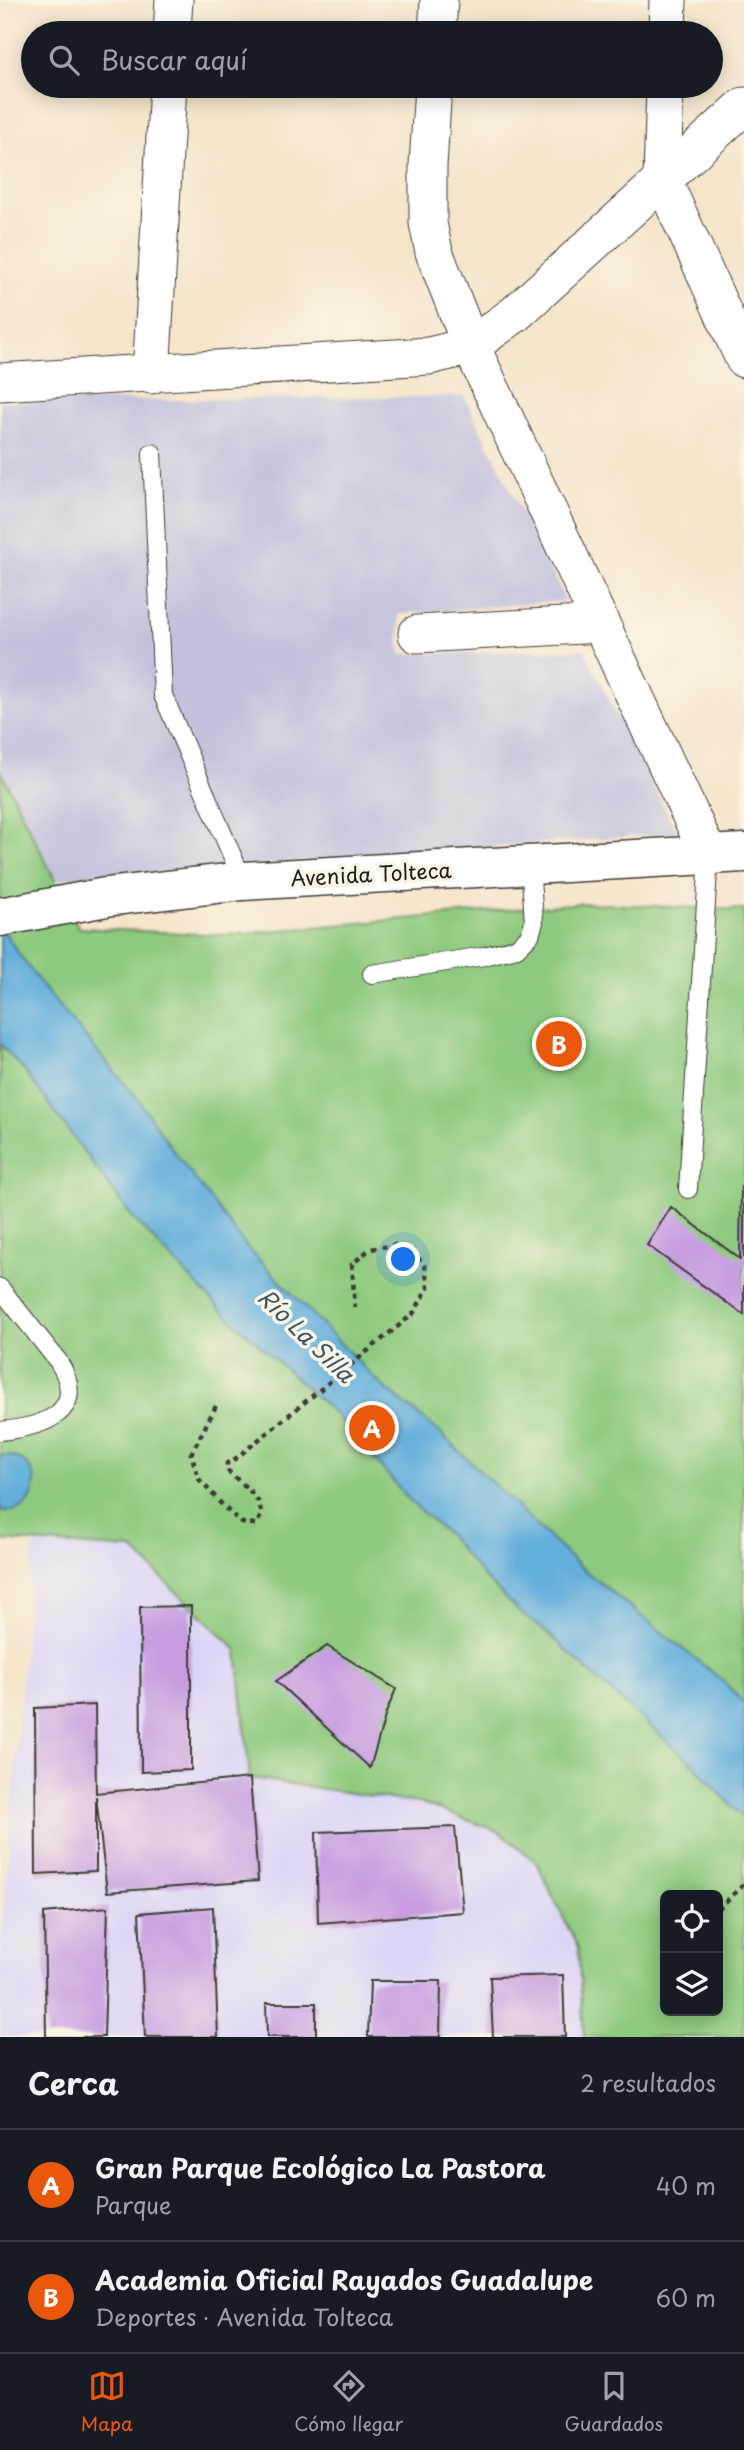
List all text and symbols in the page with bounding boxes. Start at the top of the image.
search box [21,21,723,98]
text: Buscar aquí [101,40,247,79]
icon: search [45,41,83,79]
street label: Avenida Tolteca [290,853,452,893]
pin: B [536,1018,582,1070]
your location [386,1242,420,1276]
water label: Río La Silla [251,1280,364,1391]
pin: A [349,1402,395,1454]
map controls [660,1890,723,2016]
button: locate [660,1890,723,1953]
button: layers [660,1953,723,2016]
text: Cerca [28,2060,119,2105]
text: 2 resultados [580,2065,716,2100]
text: Gran Parque Ecológico La Pastora [95,2148,546,2187]
text: A [42,2168,60,2203]
text: 40 m [656,2168,716,2203]
text: Parque [95,2187,172,2222]
text: Academia Oficial Rayados Guadalupe [95,2260,593,2299]
text: B [43,2280,59,2315]
text: 60 m [656,2280,716,2315]
text: Deportes · Avenida Tolteca [95,2299,393,2334]
tab: Mapa [81,2367,133,2437]
tab: Cómo llegar [294,2367,403,2437]
tab: Guardados [564,2367,663,2437]

